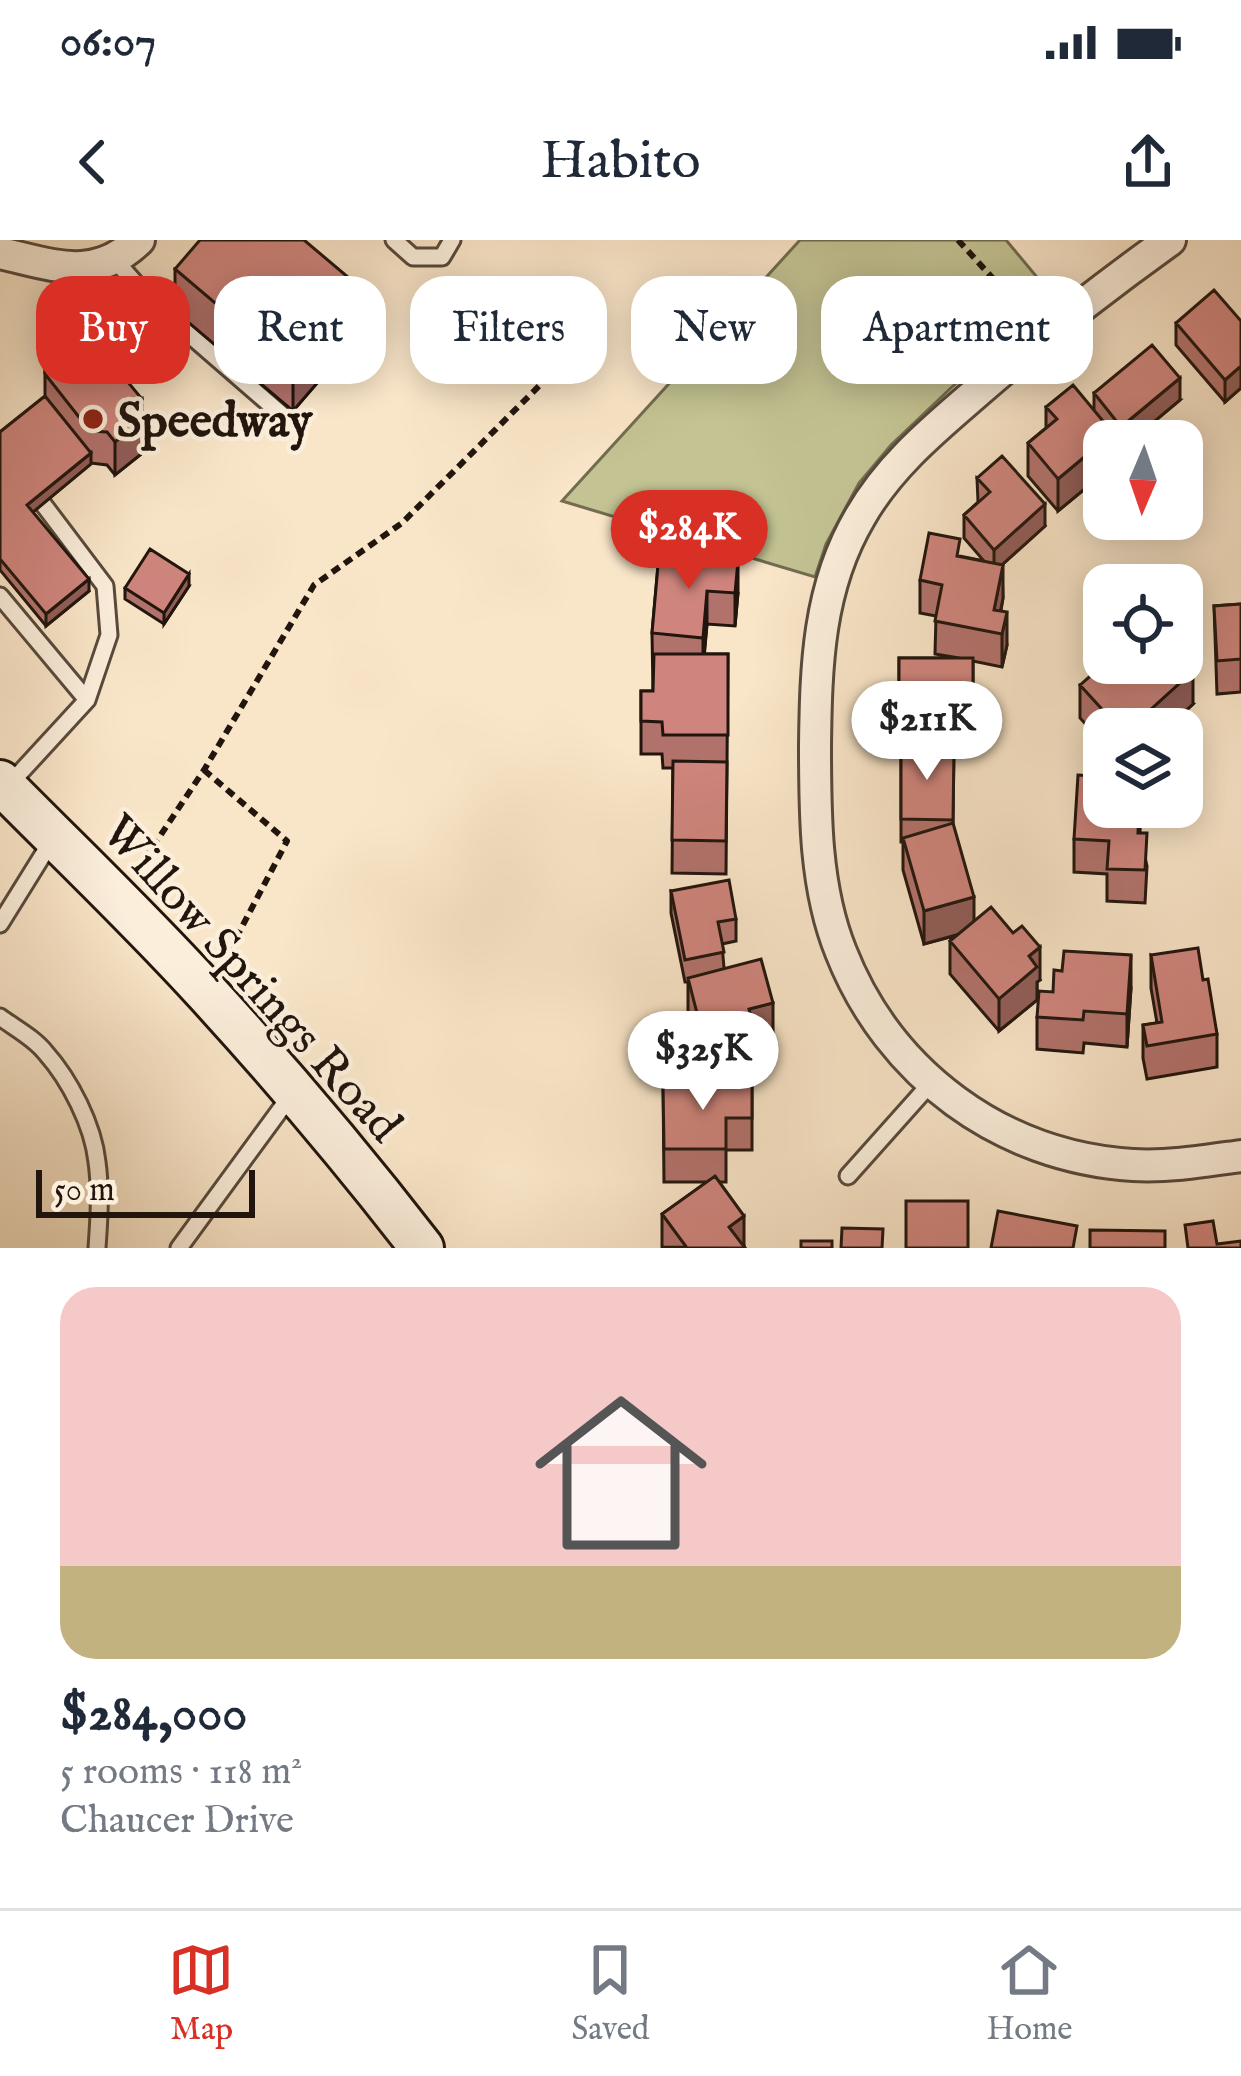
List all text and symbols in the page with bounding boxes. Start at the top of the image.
text: 06:07 [60,14,156,71]
text: Habito [540,128,701,197]
icon: back [60,129,126,195]
icon: share [1115,129,1181,195]
chip: Buy [36,276,190,384]
chip: Rent [214,276,386,384]
chip: Filters [410,276,607,384]
chip: New [631,276,797,384]
chip: Apartment [821,276,1093,384]
place label: Speedway [117,393,314,453]
marker: Speedway [80,406,106,432]
north arrow [1083,420,1203,540]
map controls [1083,420,1203,828]
pin: $284K [605,490,773,592]
text: $284K [638,504,740,553]
button: locate [1083,564,1203,684]
pin: $211K [843,681,1011,783]
text: $211K [878,695,976,744]
button: layers [1083,708,1203,828]
street label: Willow Springs Road [87,803,413,1156]
pin: $325K [619,1011,787,1113]
text: $325K [655,1025,751,1074]
scale bar [36,1164,255,1217]
text: 50 m [54,1170,115,1212]
icon: home [513,1365,729,1581]
text: $284,000 [60,1683,247,1748]
text: 5 rooms · 118 m² [60,1748,302,1797]
text: Chaucer Drive [60,1797,294,1846]
tab: Map [168,1937,234,2051]
tab: Saved [571,1937,649,2051]
tab: Home [986,1937,1073,2051]

